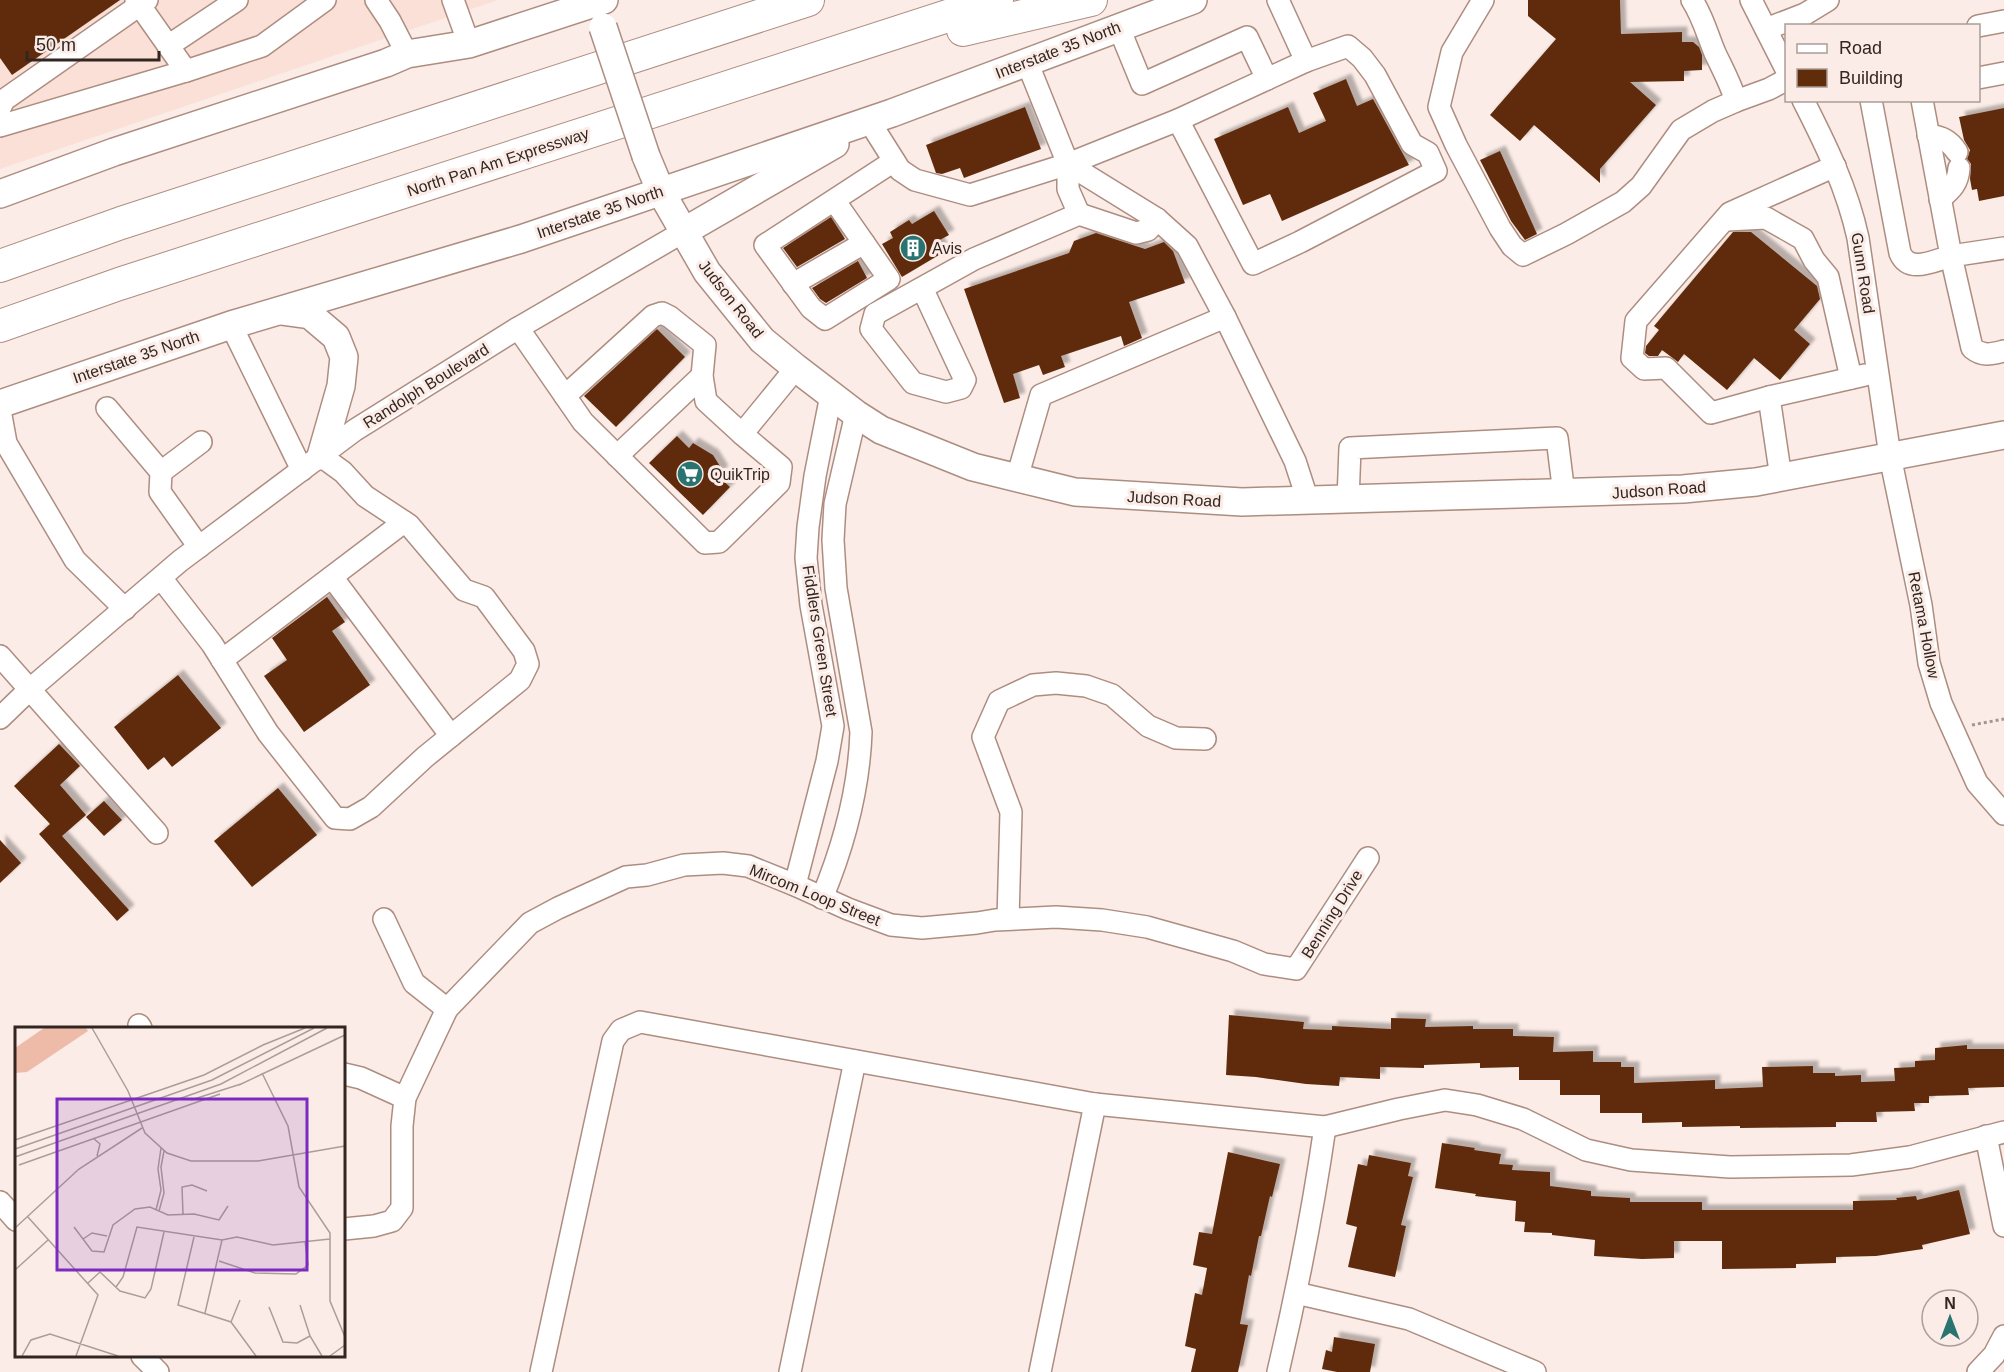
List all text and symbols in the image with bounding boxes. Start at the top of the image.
street label: Interstate 35 North [993,18,1123,82]
scale bar [27,24,159,62]
legend [1785,24,1980,102]
text: 50 m [36,35,76,55]
text: Road [1839,38,1882,58]
text: Building [1839,68,1903,88]
street label: North Pan Am Expressway [405,125,591,199]
street label: Interstate 35 North [535,182,665,242]
street label: Gunn Road [1848,231,1878,315]
building icon: Avis [898,233,928,263]
place label: Avis [932,240,962,257]
street label: Judson Road [695,257,767,341]
street label: Interstate 35 North [71,327,201,387]
street label: Randolph Boulevard [360,340,492,432]
supermarket icon: QuikTrip [675,459,705,489]
place label: QuikTrip [710,466,770,483]
street label: Judson Road [1611,478,1707,502]
street label: Judson Road [1126,488,1222,510]
street label: Fiddlers Green Street [800,564,840,718]
street label: Retama Hollow [1905,570,1943,680]
street label: Mircom Loop Street [747,861,883,929]
street label: Benning Drive [1298,867,1366,961]
inset map [15,1027,345,1357]
north arrow [1920,1288,1980,1348]
text: N [1944,1295,1956,1312]

